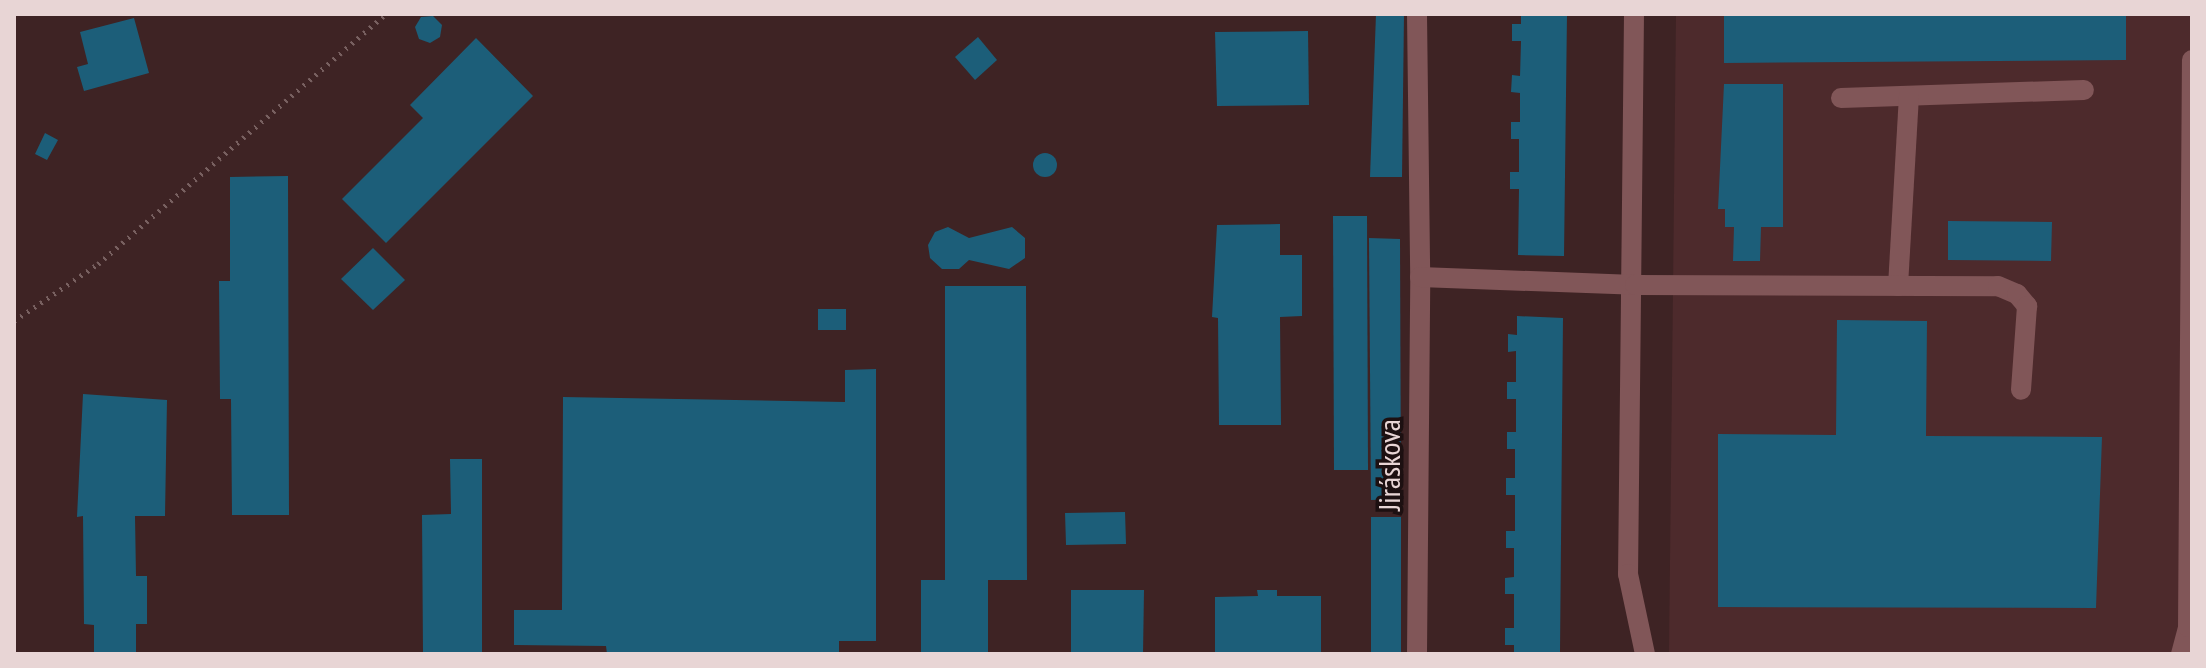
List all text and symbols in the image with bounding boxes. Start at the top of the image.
street label: Jiráskova [1371,419,1407,511]

